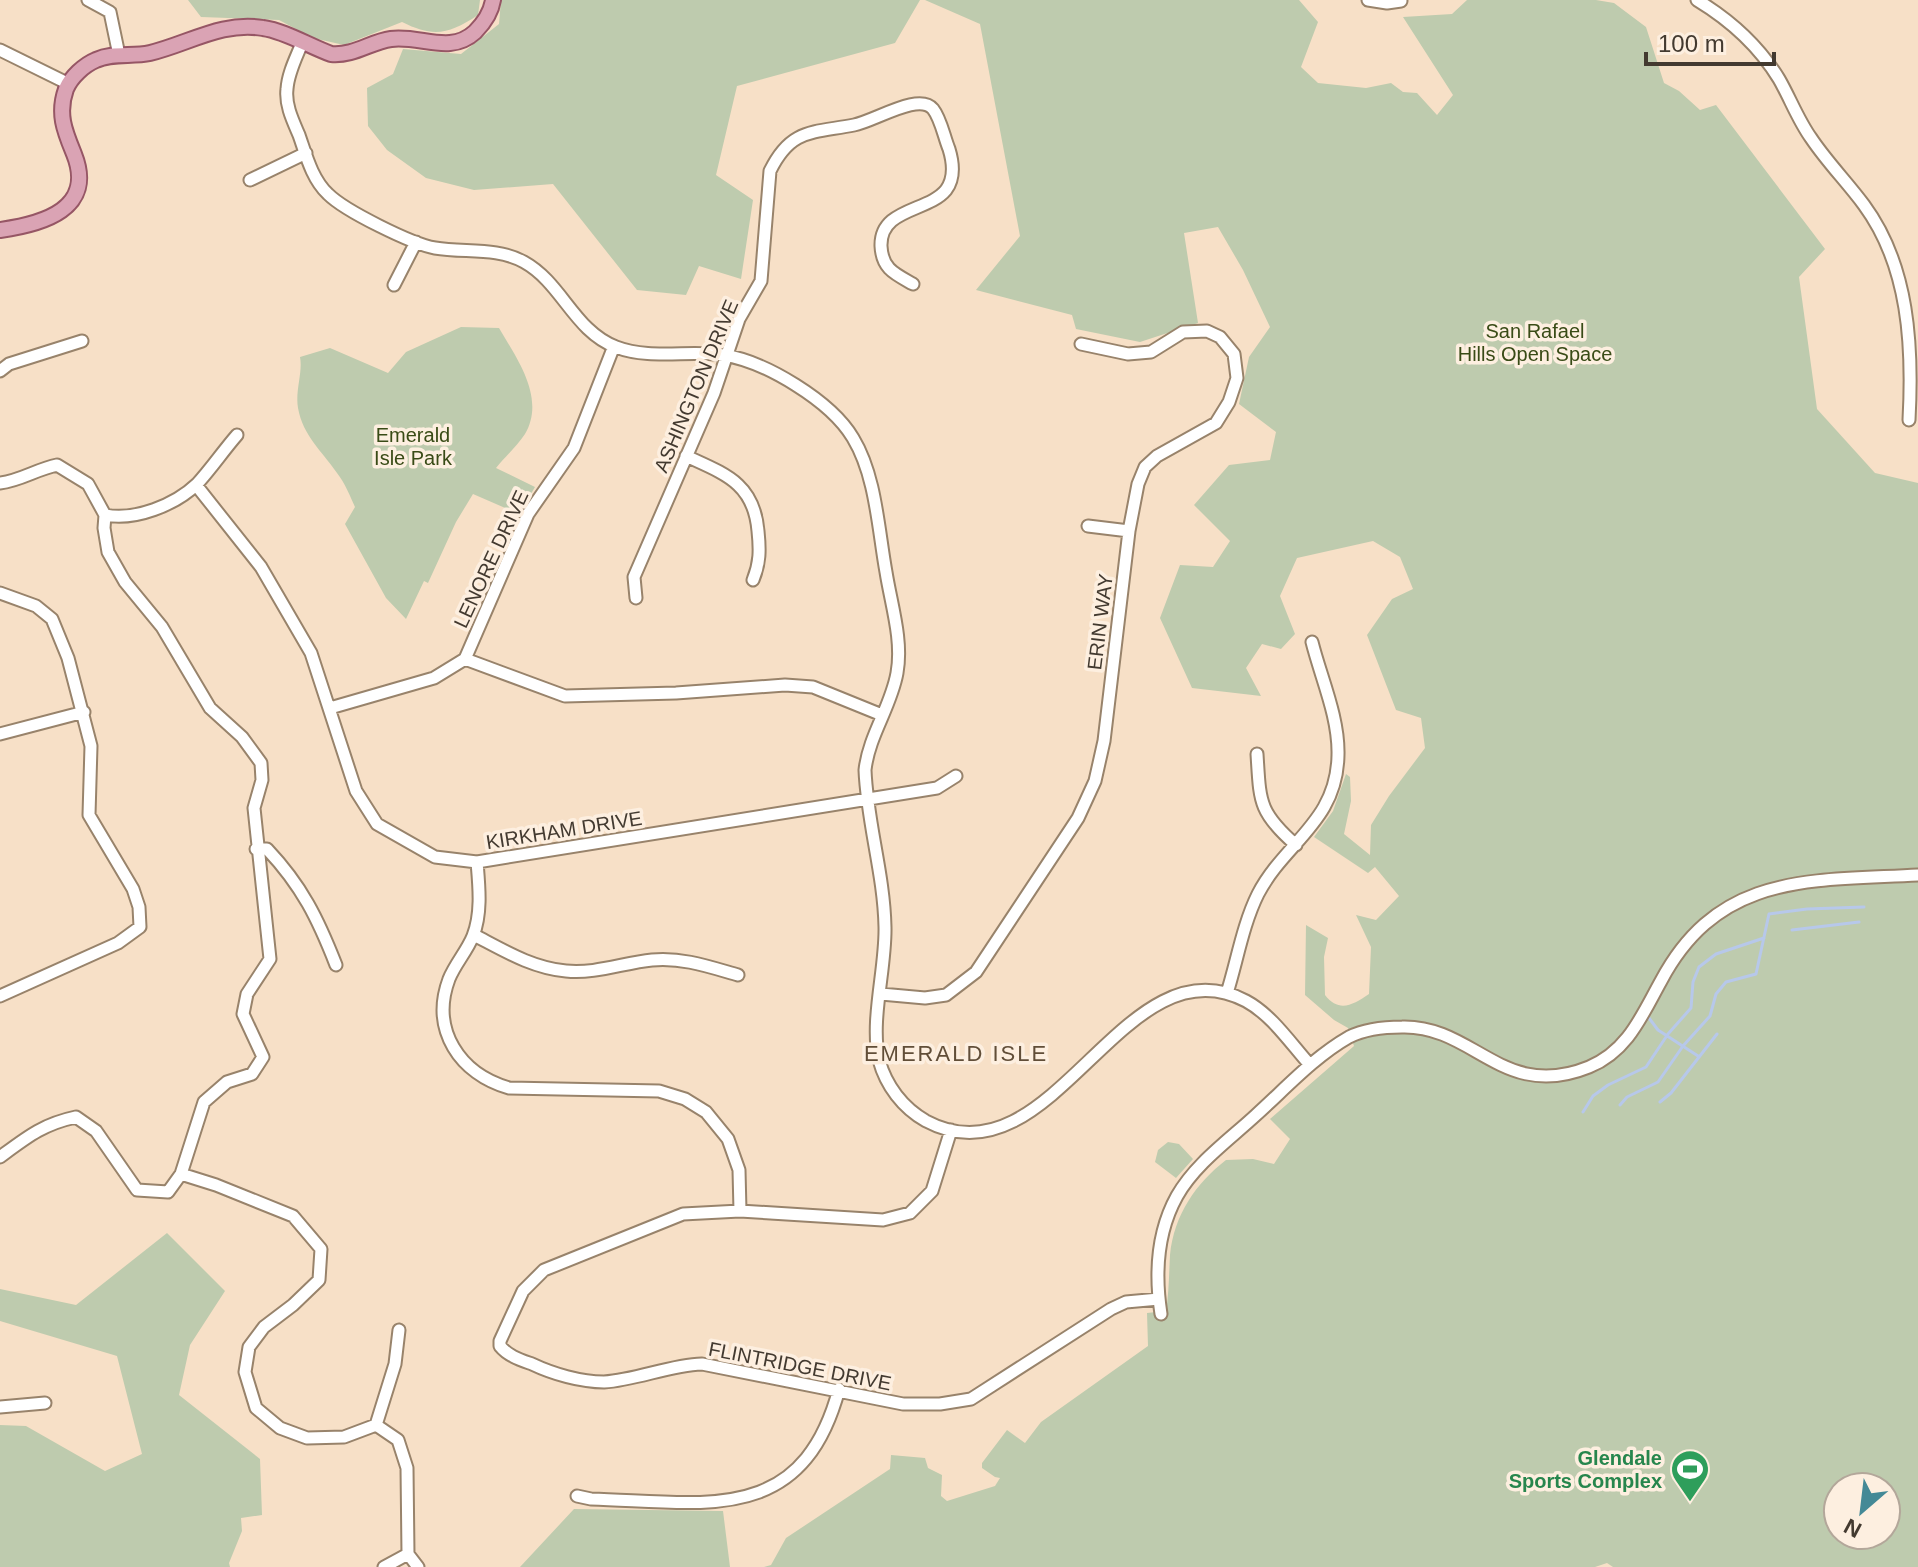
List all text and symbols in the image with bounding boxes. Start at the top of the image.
scale bar [1646,16,1774,66]
text: 100 m [1658,30,1725,57]
street label: ASHINGTON DRIVE [650,296,742,476]
park label: San Rafael Hills Open Space [1458,320,1612,365]
park label: Emerald Isle Park [374,424,453,469]
street label: LENORE DRIVE [450,487,532,631]
street label: ERIN WAY [1083,573,1117,671]
street label: KIRKHAM DRIVE [484,807,644,853]
district label: EMERALD ISLE [864,1041,1048,1066]
street label: FLINTRIDGE DRIVE [707,1337,893,1395]
place label: Glendale Sports Complex [1509,1447,1662,1492]
sports icon: Glendale Sports Complex [1669,1448,1711,1503]
north arrow [1822,1471,1902,1551]
text: N [1840,1513,1866,1543]

